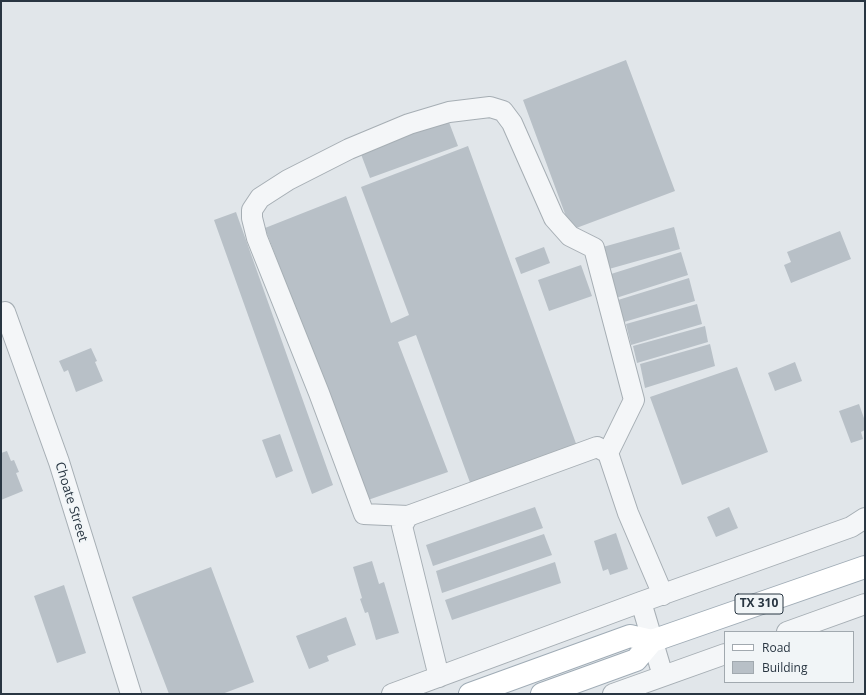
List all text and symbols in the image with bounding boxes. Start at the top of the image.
street label: Choate Street [51,460,91,544]
road number: TX 310 [735,594,783,614]
legend [724,631,854,683]
text: Road [762,639,791,656]
text: Building [762,659,807,676]

